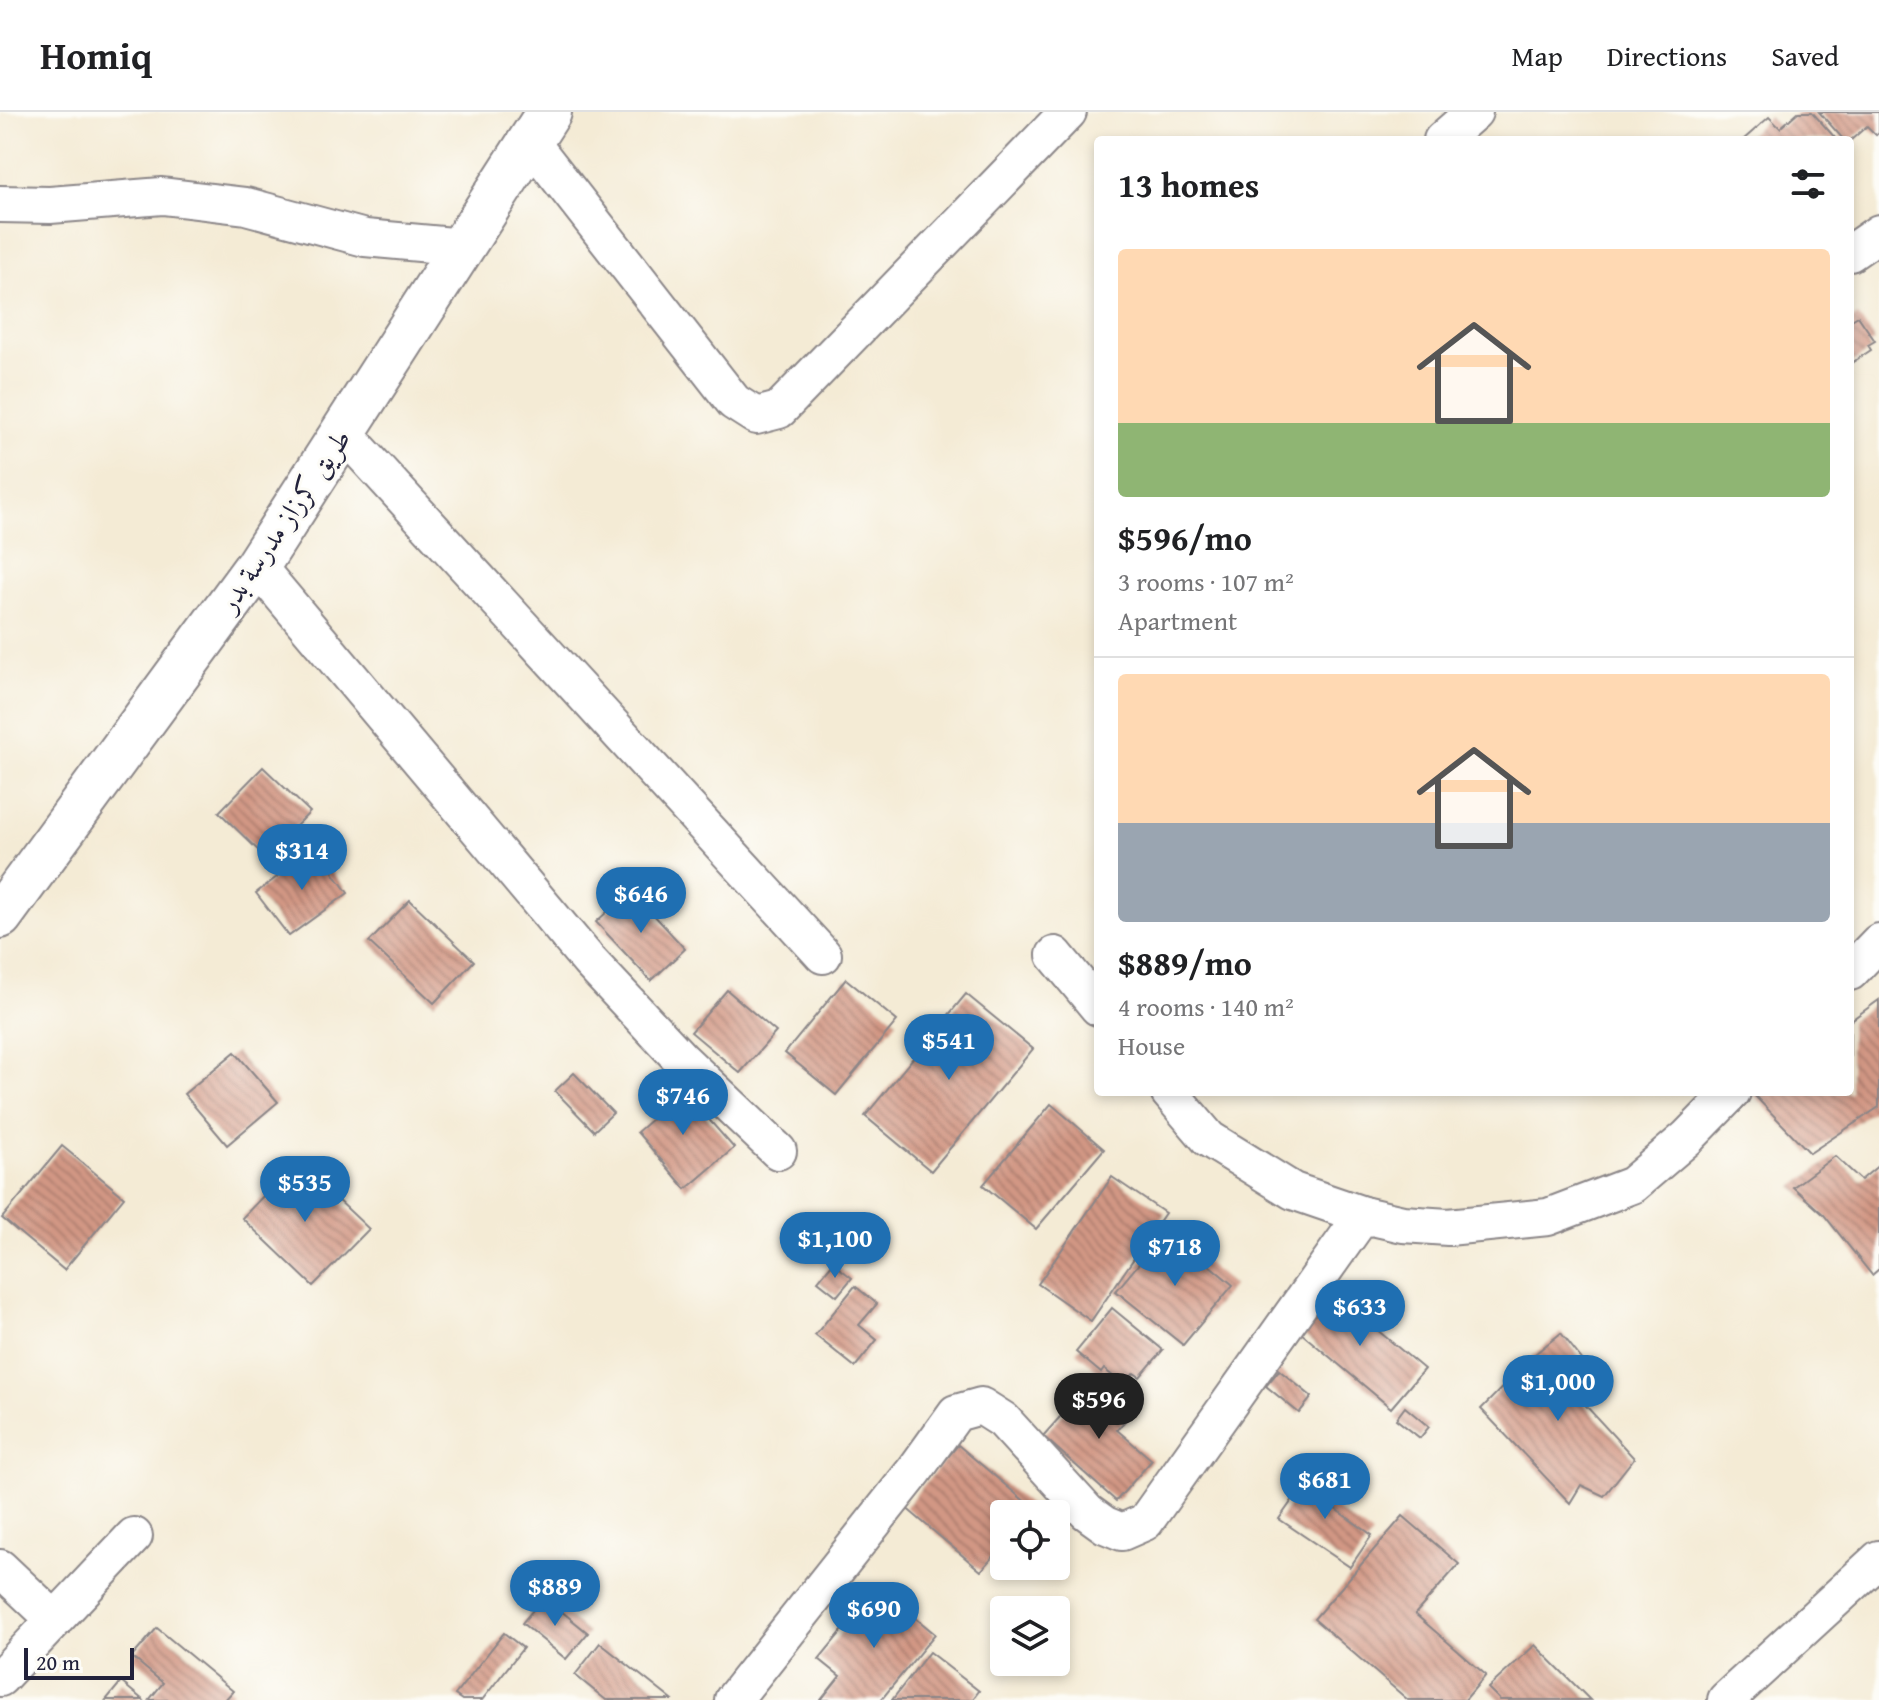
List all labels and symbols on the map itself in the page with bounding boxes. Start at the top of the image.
street label: طريق كرزاز مدرسة بدر [205,420,360,622]
pin: $314 [255,824,349,892]
pin: $646 [594,867,688,935]
pin: $541 [902,1014,996,1082]
pin: $746 [636,1069,730,1137]
pin: $535 [258,1156,352,1224]
pin: $1,100 [770,1212,900,1280]
pin: $718 [1128,1220,1222,1288]
pin: $633 [1313,1280,1407,1348]
pin: $1,000 [1493,1355,1623,1423]
pin: $596 [1052,1373,1146,1441]
pin: $681 [1278,1453,1372,1521]
pin: $889 [508,1560,602,1628]
pin: $690 [827,1582,921,1650]
scale bar [24,1644,134,1680]

